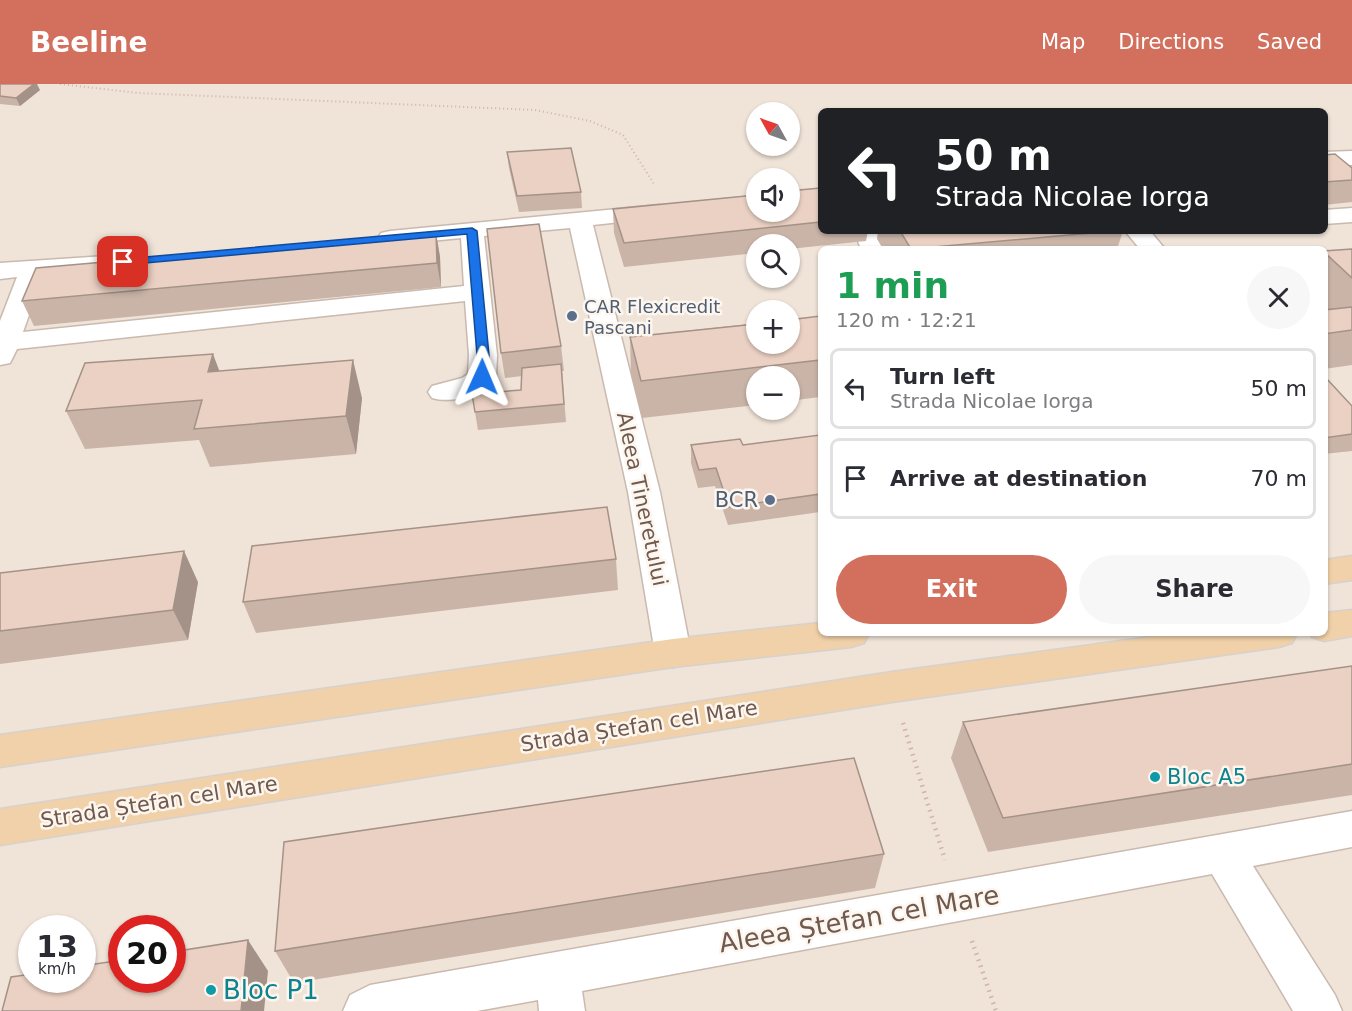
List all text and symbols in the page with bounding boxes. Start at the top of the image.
text: Beeline [30,26,147,59]
text: Map [1041,30,1085,54]
text: Directions [1118,30,1224,54]
text: Saved [1257,30,1322,54]
north arrow [746,102,800,156]
map controls [746,102,800,420]
text: 50 m [935,131,1052,180]
icon: left [836,132,914,210]
button: sound [746,168,800,222]
text: Strada Nicolae Iorga [935,181,1210,212]
button: search [746,234,800,288]
pin [97,236,148,287]
icon: arrive [106,245,139,278]
text: 1 min [836,265,949,306]
button: close [1247,266,1310,329]
place label: CAR Flexicredit Pascani [584,296,720,338]
button: + [746,300,800,354]
text: 120 m · 12:21 [836,308,977,332]
marker: CAR Flexicredit Pascani [565,309,579,323]
position arrow [450,345,514,409]
text: Turn left [890,364,995,389]
button: − [746,366,800,420]
icon: left [839,372,872,405]
text: 50 m [1251,376,1307,401]
text: Strada Nicolae Iorga [890,389,1094,413]
street label: Aleea Tineretului [612,410,672,588]
icon: arrive [839,462,872,495]
text: Arrive at destination [890,466,1147,491]
text: 70 m [1251,466,1307,491]
place label: BCR [715,488,758,512]
marker: BCR [763,493,777,507]
button: Exit [836,555,1067,624]
button: Share [1079,555,1310,624]
street label: Strada Ștefan cel Mare [519,695,759,757]
place label: Bloc A5 [1167,765,1246,789]
marker: Bloc A5 [1148,770,1162,784]
street label: Strada Ștefan cel Mare [39,771,279,833]
street label: Aleea Ștefan cel Mare [717,880,1001,958]
speed limit sign: 20 [108,915,186,993]
text: 13 [36,929,78,964]
text: km/h [38,960,76,978]
place label: Bloc P1 [223,975,319,1005]
marker: Bloc P1 [204,983,218,997]

